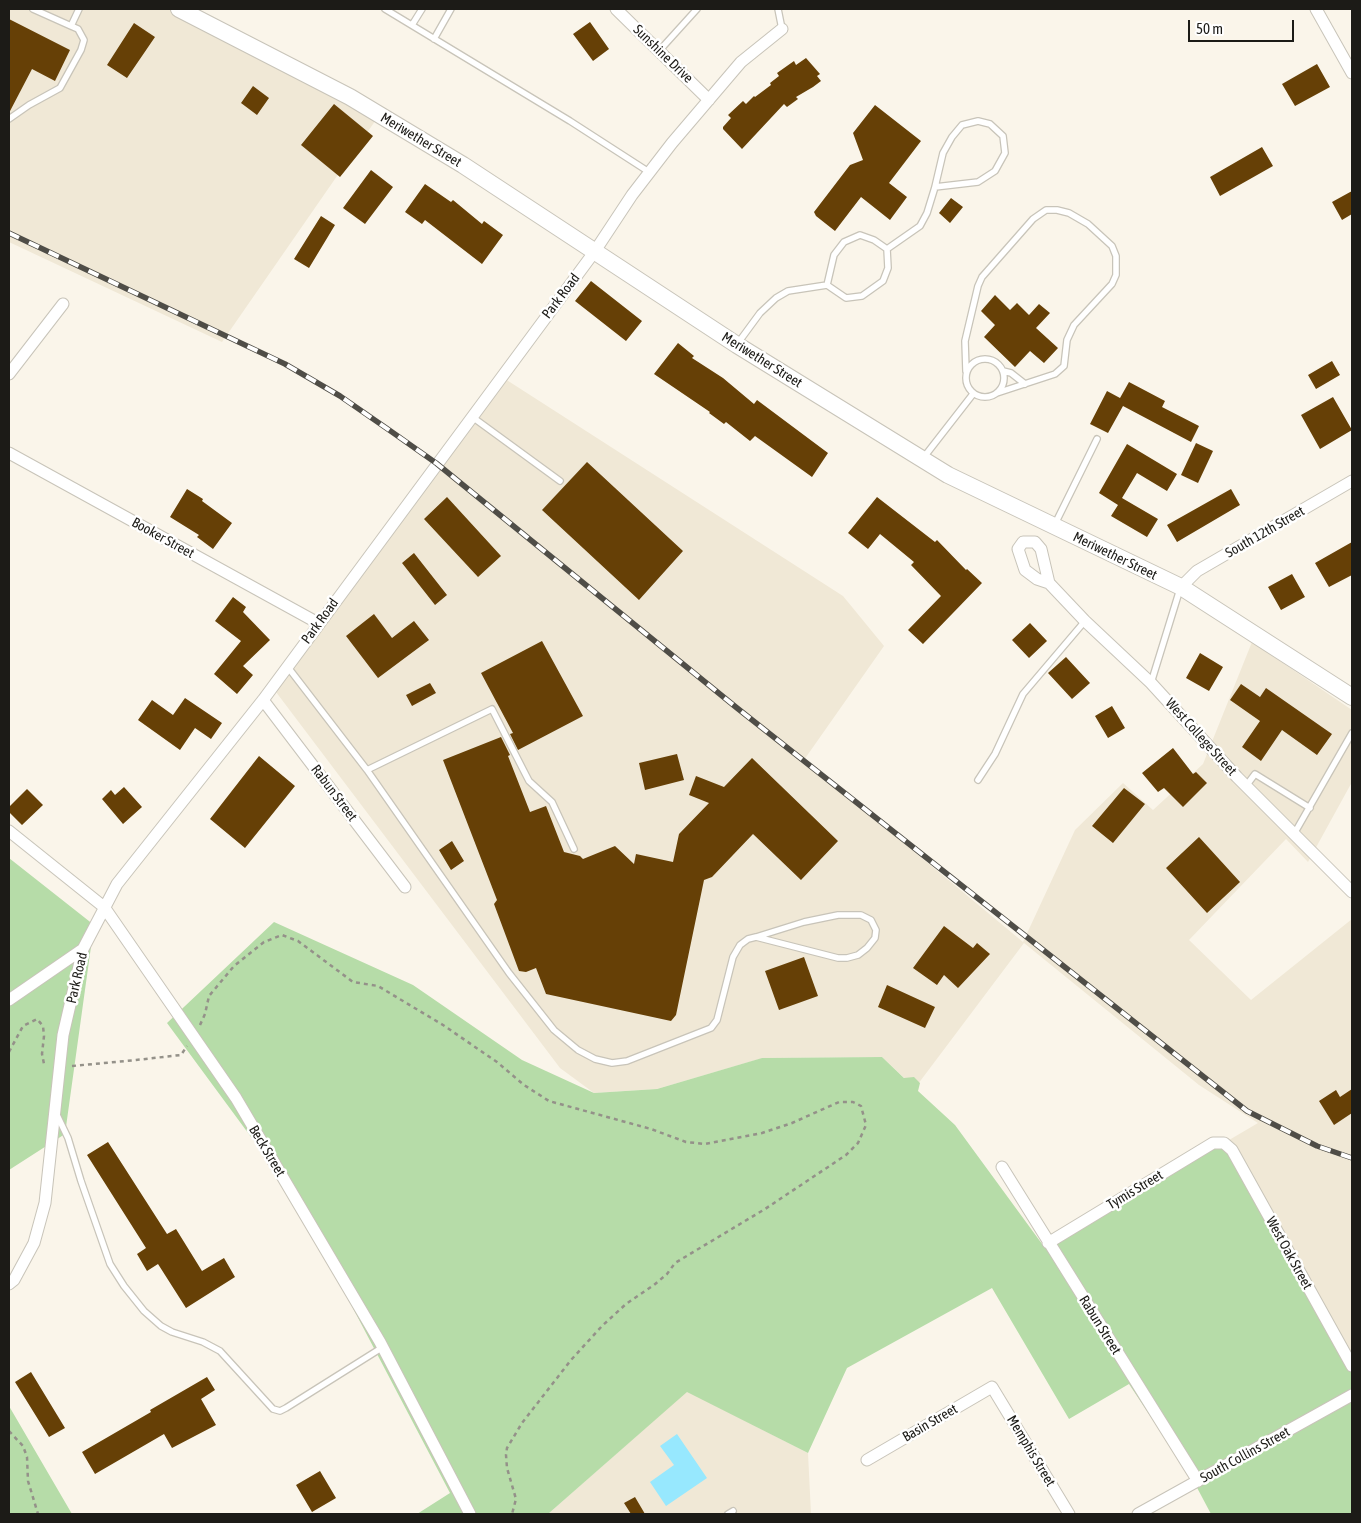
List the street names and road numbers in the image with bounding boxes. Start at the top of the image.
street label: Sunshine Drive [630,21,696,87]
street label: Meriwether Street [377,109,465,171]
street label: Park Road [539,270,583,322]
street label: Meriwether Street [719,329,805,391]
street label: South 12th Street [1222,503,1308,561]
street label: Booker Street [129,514,197,562]
street label: Meriwether Street [1070,528,1160,584]
street label: Park Road [298,595,342,647]
street label: West College Street [1162,695,1240,779]
street label: Rabun Street [307,761,361,825]
street label: Park Road [63,951,91,1005]
street label: Beck Street [245,1122,289,1180]
street label: Tymis Street [1104,1167,1166,1213]
street label: West Oak Street [1262,1214,1316,1292]
street label: Rabun Street [1075,1292,1125,1358]
street label: Basin Street [900,1401,960,1445]
street label: Memphis Street [1003,1412,1059,1490]
street label: South Collins Street [1197,1423,1293,1487]

